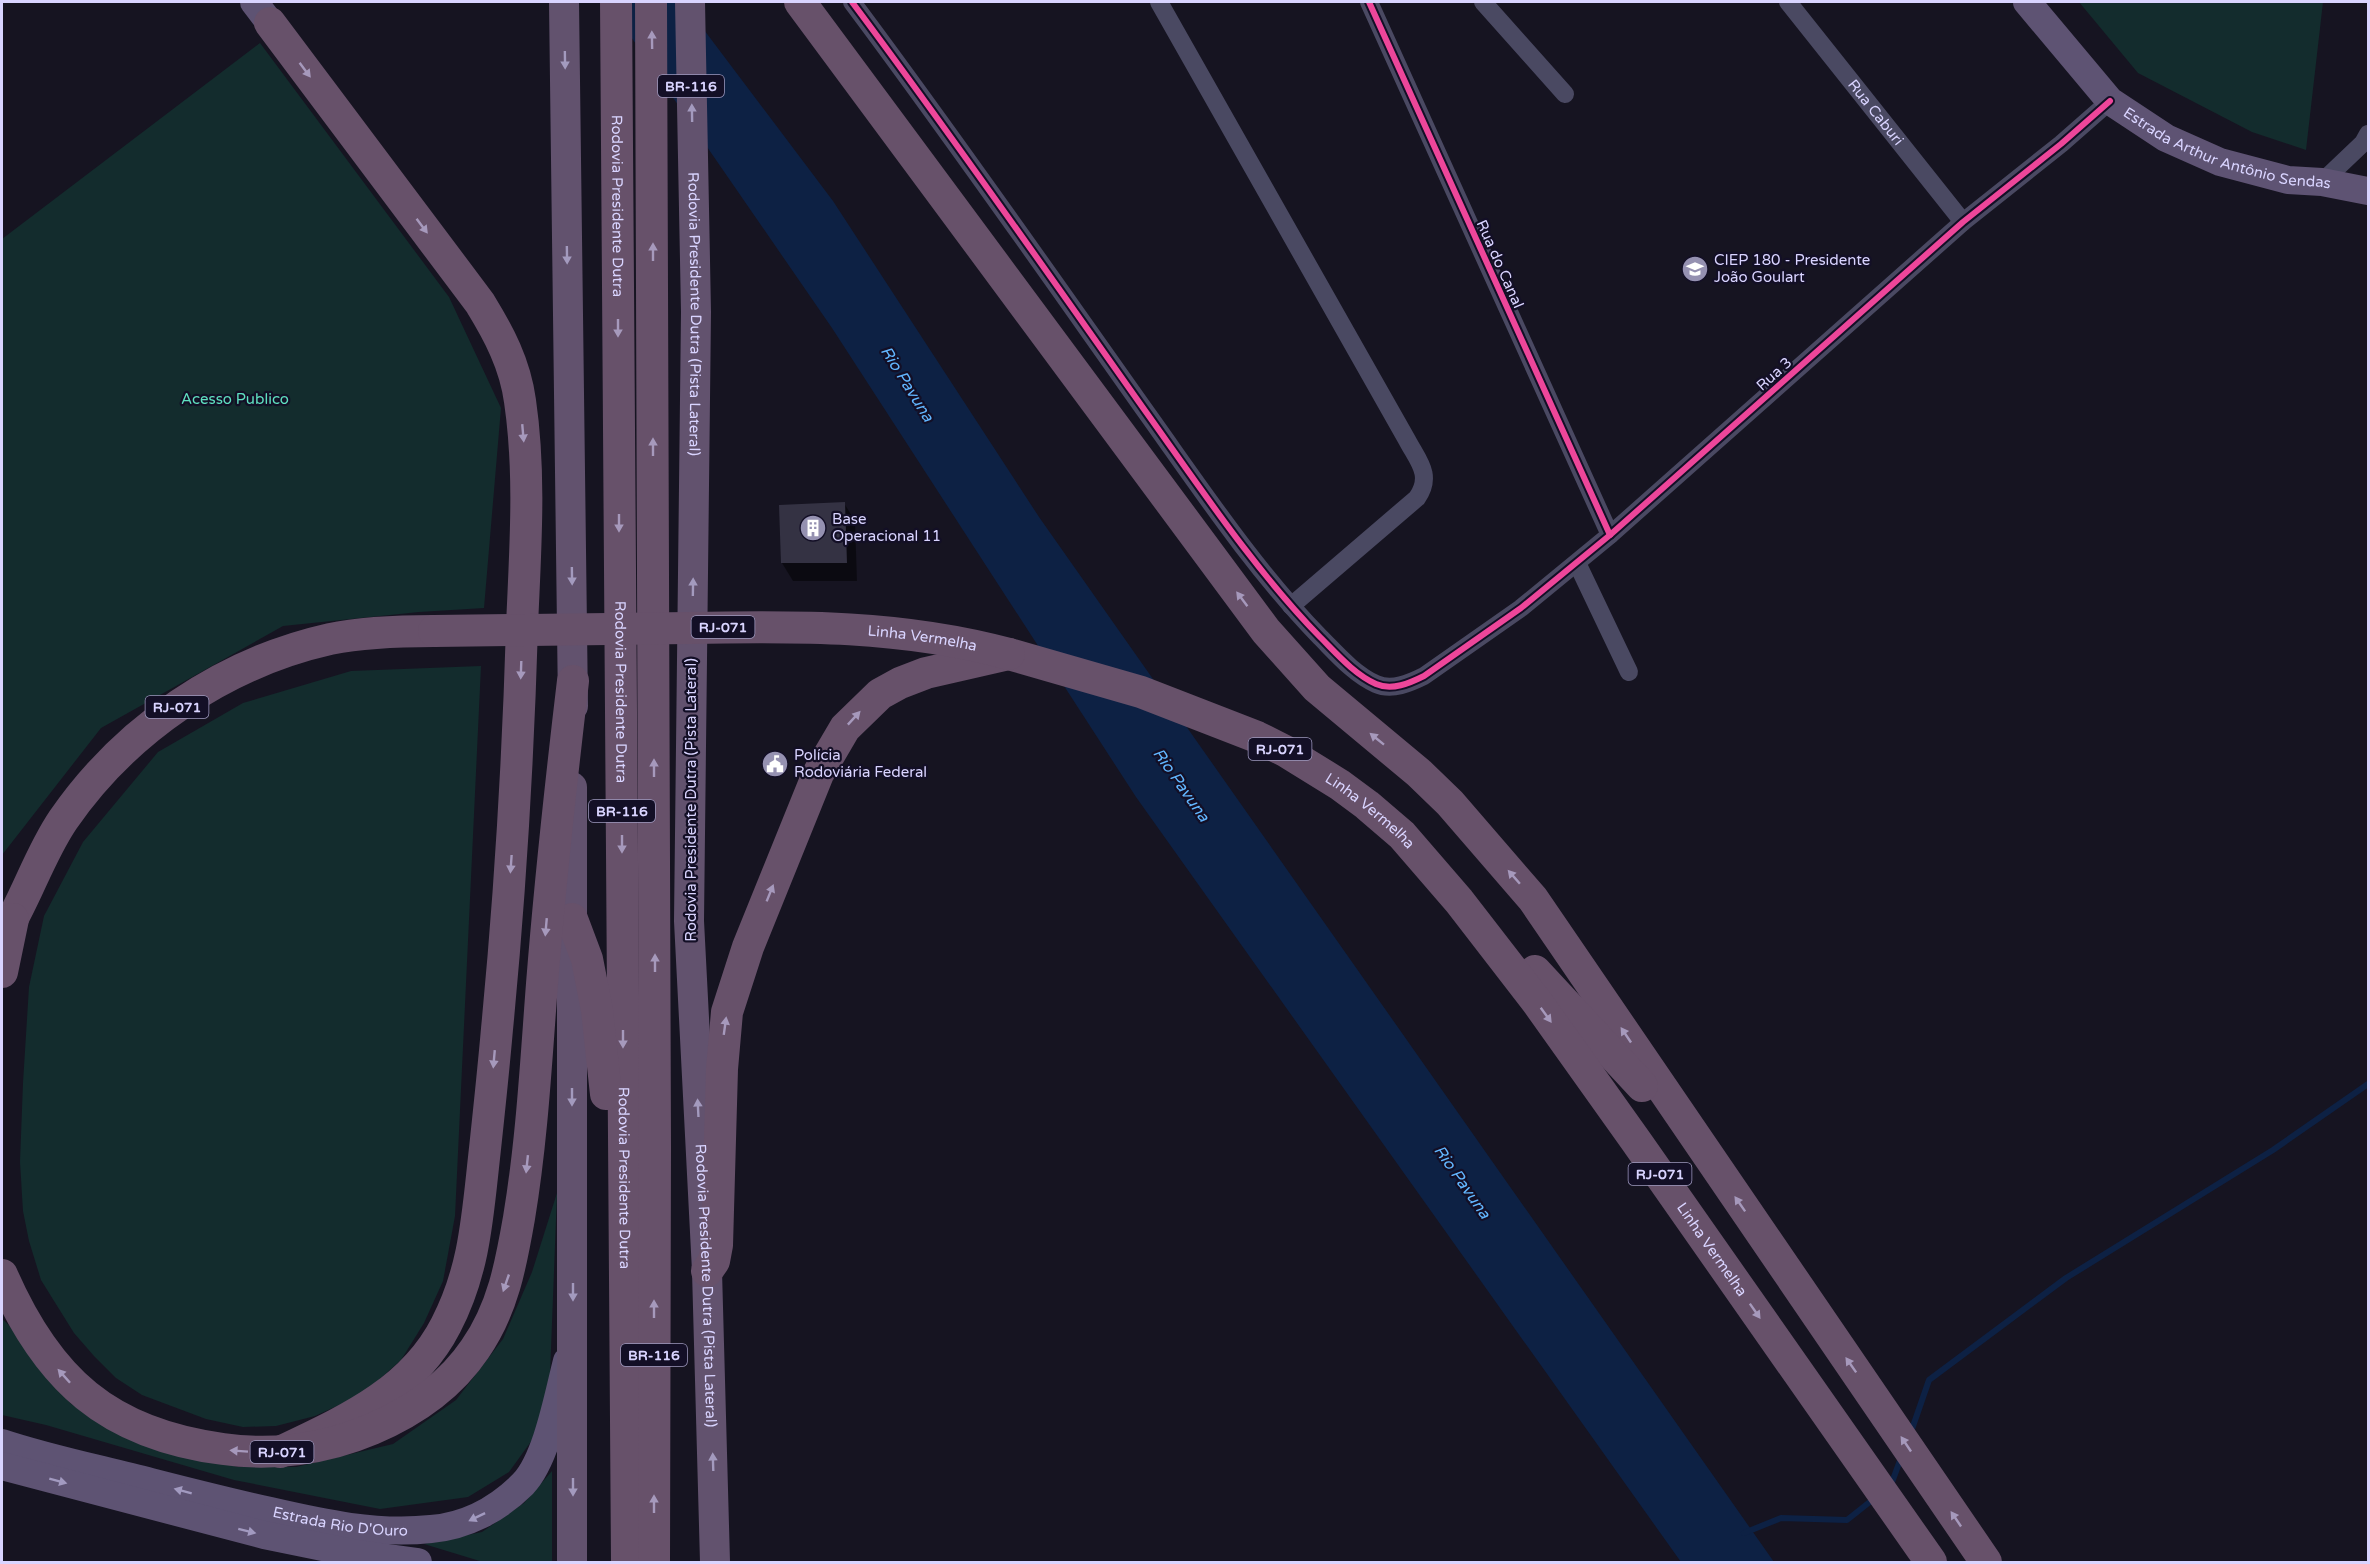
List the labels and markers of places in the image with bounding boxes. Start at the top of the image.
place label: CIEP 180 - Presidente João Goulart [1714,251,1870,286]
school or university icon: CIEP 180 - Presidente João Goulart [1680,254,1710,284]
place label: Base Operacional 11 [832,510,941,545]
building icon: Base Operacional 11 [798,513,828,543]
place label: Polícia Rodoviária Federal [794,746,927,781]
public building icon: Polícia Rodoviária Federal [760,749,790,779]

